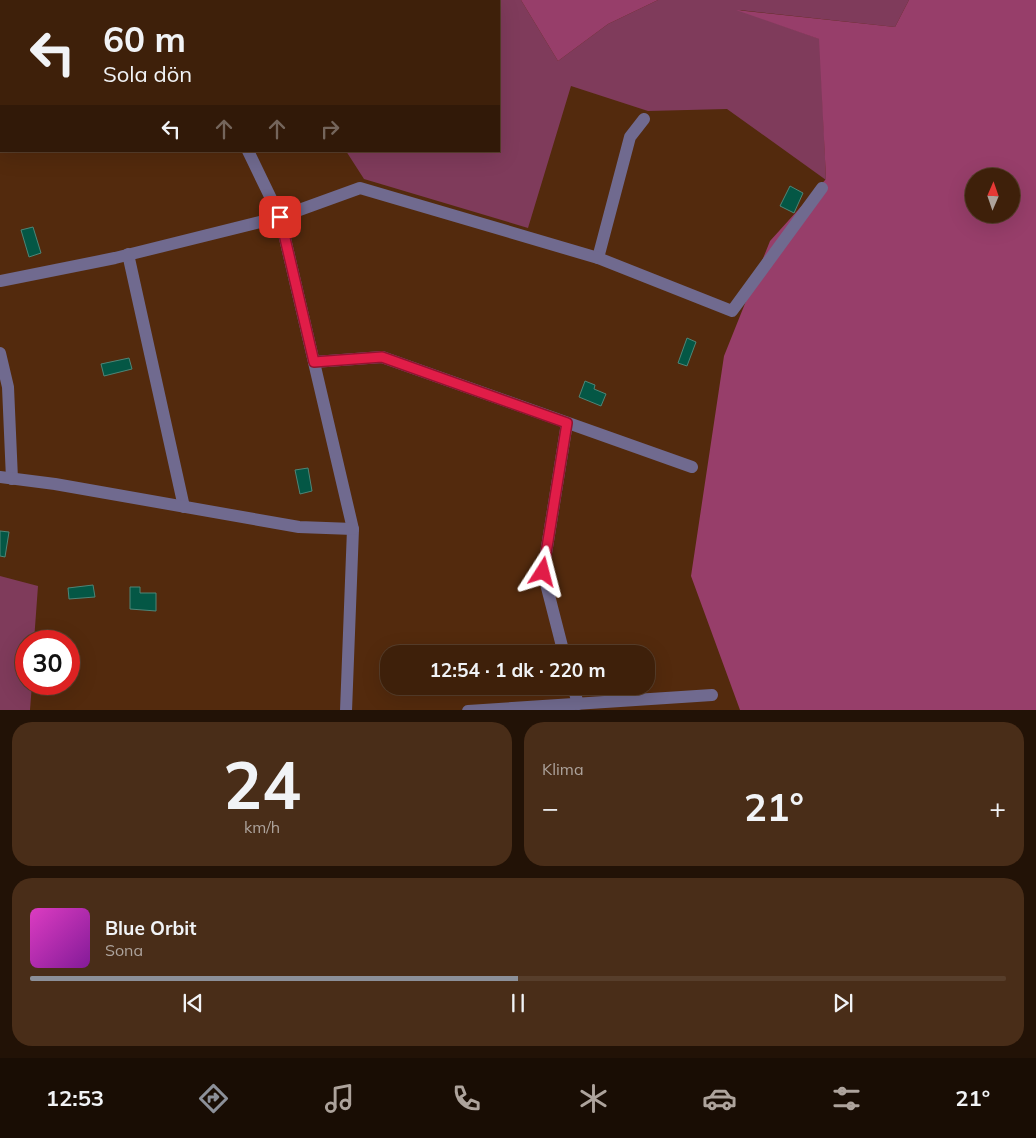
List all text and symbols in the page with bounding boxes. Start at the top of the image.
text: 60 m [103,17,186,61]
icon: left [20,20,85,85]
text: Sola dön [103,60,192,88]
icon: left [157,115,185,143]
icon: ahead [210,115,238,143]
icon: ahead [263,115,291,143]
icon: right [316,115,344,143]
north arrow [965,168,1020,222]
map controls [965,168,1020,223]
pin [259,196,301,238]
icon: arrive [266,203,294,231]
position arrow [516,545,568,597]
speed limit sign: 30 [15,630,80,695]
text: 12:54 · 1 dk · 220 m [429,658,606,682]
text: 24 [223,744,301,825]
text: Klima [542,759,584,779]
text: 21° [744,783,804,831]
text: − [542,790,559,825]
text: + [989,790,1006,825]
text: km/h [244,817,280,837]
text: Blue Orbit [105,916,196,940]
text: Sona [105,940,143,960]
icon: previous [179,989,207,1017]
icon: pause [504,989,532,1017]
icon: next [829,989,857,1017]
icon: directions [196,1081,231,1116]
icon: music [322,1081,357,1116]
icon: phone [449,1081,484,1116]
icon: climate [576,1081,611,1116]
icon: car [702,1081,737,1116]
icon: filters [829,1081,864,1116]
text: 12:53 [46,1084,104,1112]
text: 21° [955,1084,990,1112]

